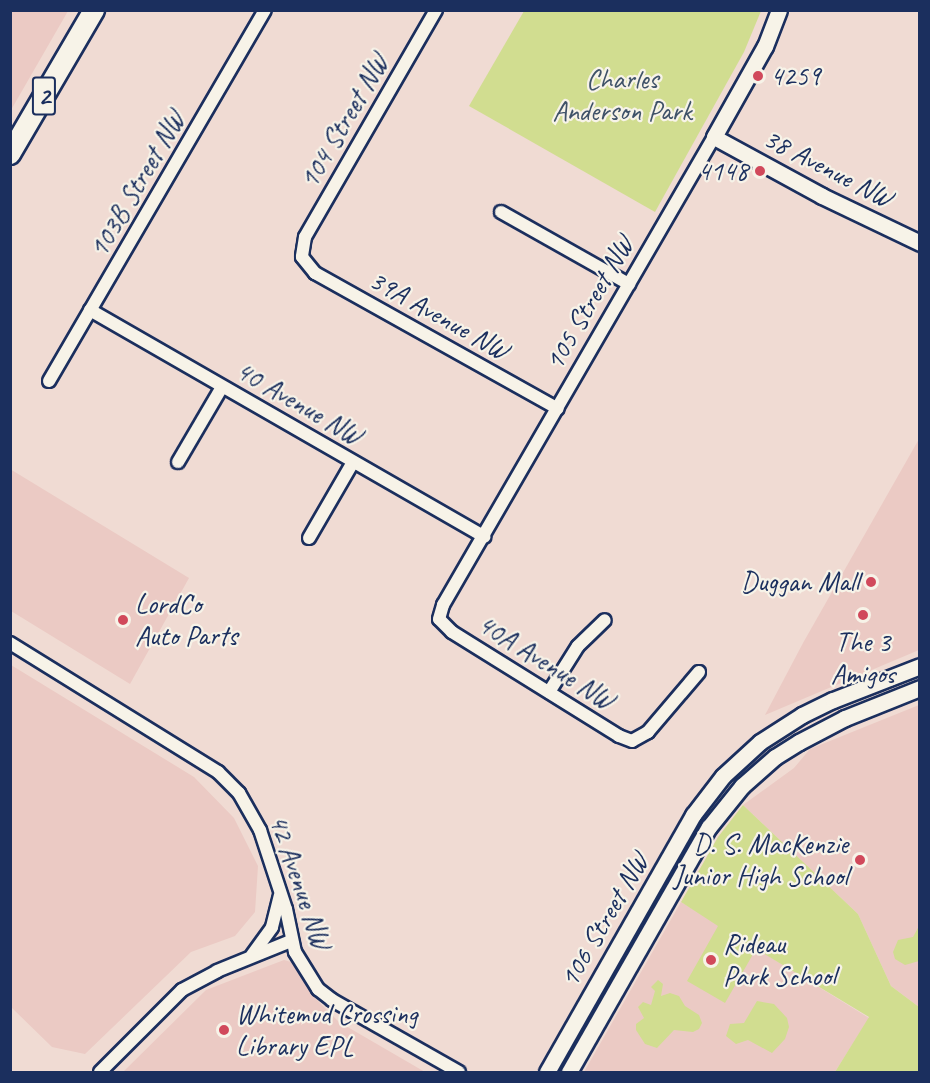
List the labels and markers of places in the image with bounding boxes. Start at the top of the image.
place label: 4259 [770,59,820,93]
marker: 4259 [751,69,765,83]
place label: 4148 [698,154,748,188]
marker: 4148 [753,164,767,178]
place label: Duggan Mall [740,565,859,599]
marker: Duggan Mall [864,575,878,589]
place label: LordCo Auto Parts [135,587,238,653]
marker: The 3 Amigos [856,608,870,622]
marker: LordCo Auto Parts [116,613,130,627]
place label: The 3 Amigos [831,625,895,691]
place label: D. S. MacKenzie Junior High School [674,827,848,893]
marker: D. S. MacKenzie Junior High School [853,853,867,867]
place label: Rideau Park School [723,927,834,993]
marker: Rideau Park School [704,953,718,967]
place label: Whitemud Crossing Library EPL [236,997,417,1063]
marker: Whitemud Crossing Library EPL [217,1023,231,1037]

